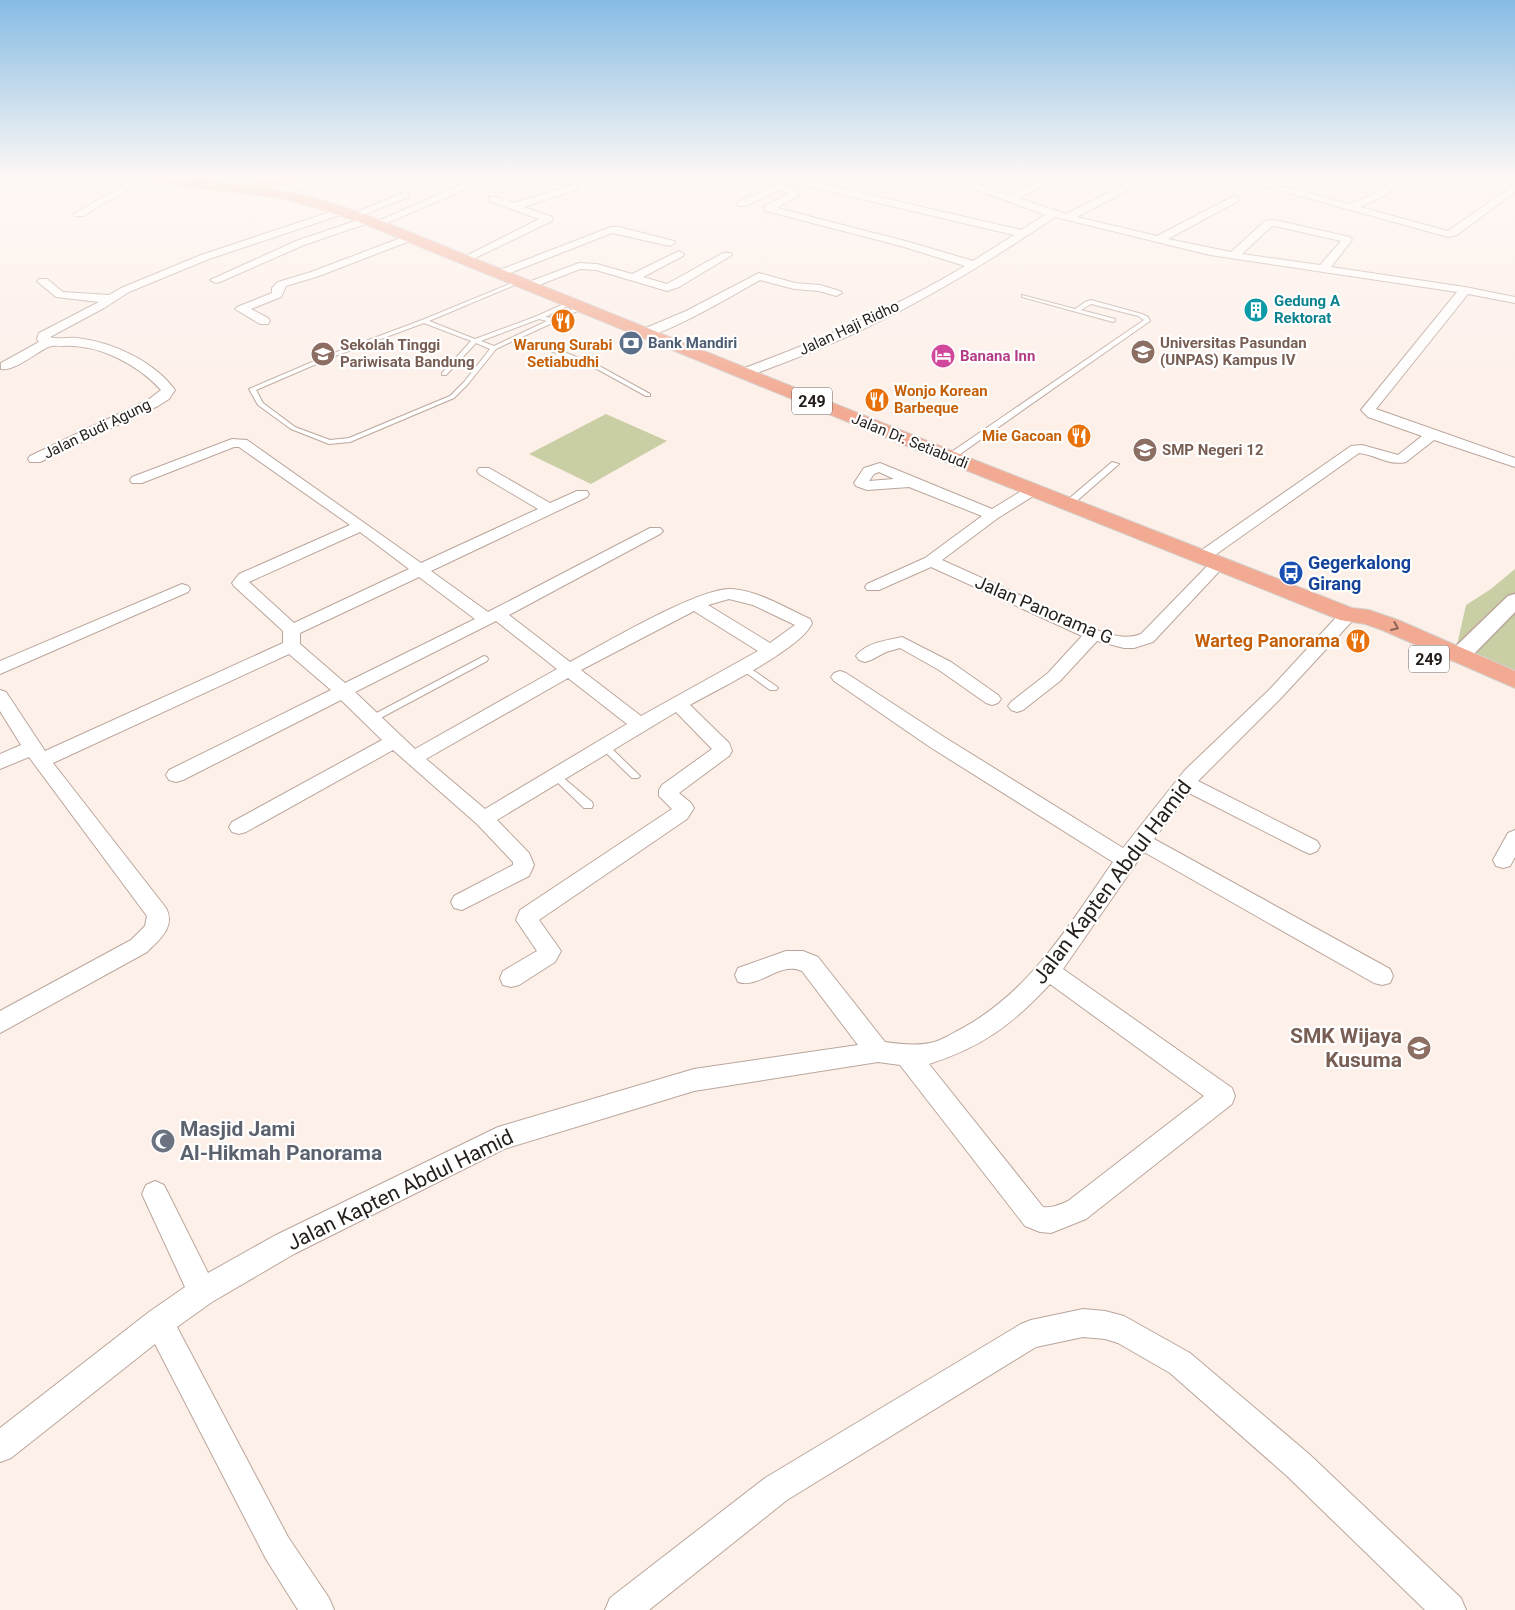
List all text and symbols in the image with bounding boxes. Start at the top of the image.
place label: Gedung A Rektorat [1274,292,1341,327]
street label: Jalan Haji Ridho [796,297,902,359]
building icon: Gedung A Rektorat [1243,297,1269,323]
restaurant icon: Warung Surabi Setiabudhi [550,308,576,334]
bank icon: Bank Mandiri [618,330,644,356]
place label: Bank Mandiri [648,334,737,352]
place label: Universitas Pasundan (UNPAS) Kampus IV [1160,334,1307,369]
place label: Sekolah Tinggi Pariwisata Bandung [340,336,474,371]
place label: Warung Surabi Setiabudhi [514,336,612,371]
school or university icon: Universitas Pasundan (UNPAS) Kampus IV [1130,339,1156,365]
school or university icon: Sekolah Tinggi Pariwisata Bandung [310,341,336,367]
hotel icon: Banana Inn [930,343,956,369]
place label: Banana Inn [960,347,1035,365]
place label: Wonjo Korean Barbeque [894,382,988,417]
restaurant icon: Wonjo Korean Barbeque [864,387,890,413]
road number: 249 [792,388,832,414]
street label: Jalan Budi Agung [41,395,153,463]
street label: Jalan Dr. Setiabudi [849,409,971,473]
restaurant icon: Mie Gacoan [1066,423,1092,449]
place label: Mie Gacoan [982,427,1062,445]
school or university icon: SMP Negeri 12 [1132,437,1158,463]
place label: SMP Negeri 12 [1162,441,1264,459]
place label: Gegerkalong Girang [1308,552,1411,594]
bus stop icon: Gegerkalong Girang [1278,560,1304,586]
street label: Jalan Panorama G [972,571,1116,648]
one-way arrow [1390,621,1399,632]
restaurant icon: Warteg Panorama [1345,628,1371,654]
place label: Warteg Panorama [1195,630,1340,651]
road number: 249 [1409,646,1449,672]
street label: Jalan Kapten Abdul Hamid [1028,776,1196,988]
place label: SMK Wijaya Kusuma [1290,1024,1402,1072]
school or university icon: SMK Wijaya Kusuma [1406,1035,1432,1061]
place label: Masjid Jami Al-Hikmah Panorama [180,1117,382,1165]
street label: Jalan Kapten Abdul Hamid [283,1125,517,1255]
mosque icon: Masjid Jami Al-Hikmah Panorama [150,1128,176,1154]

